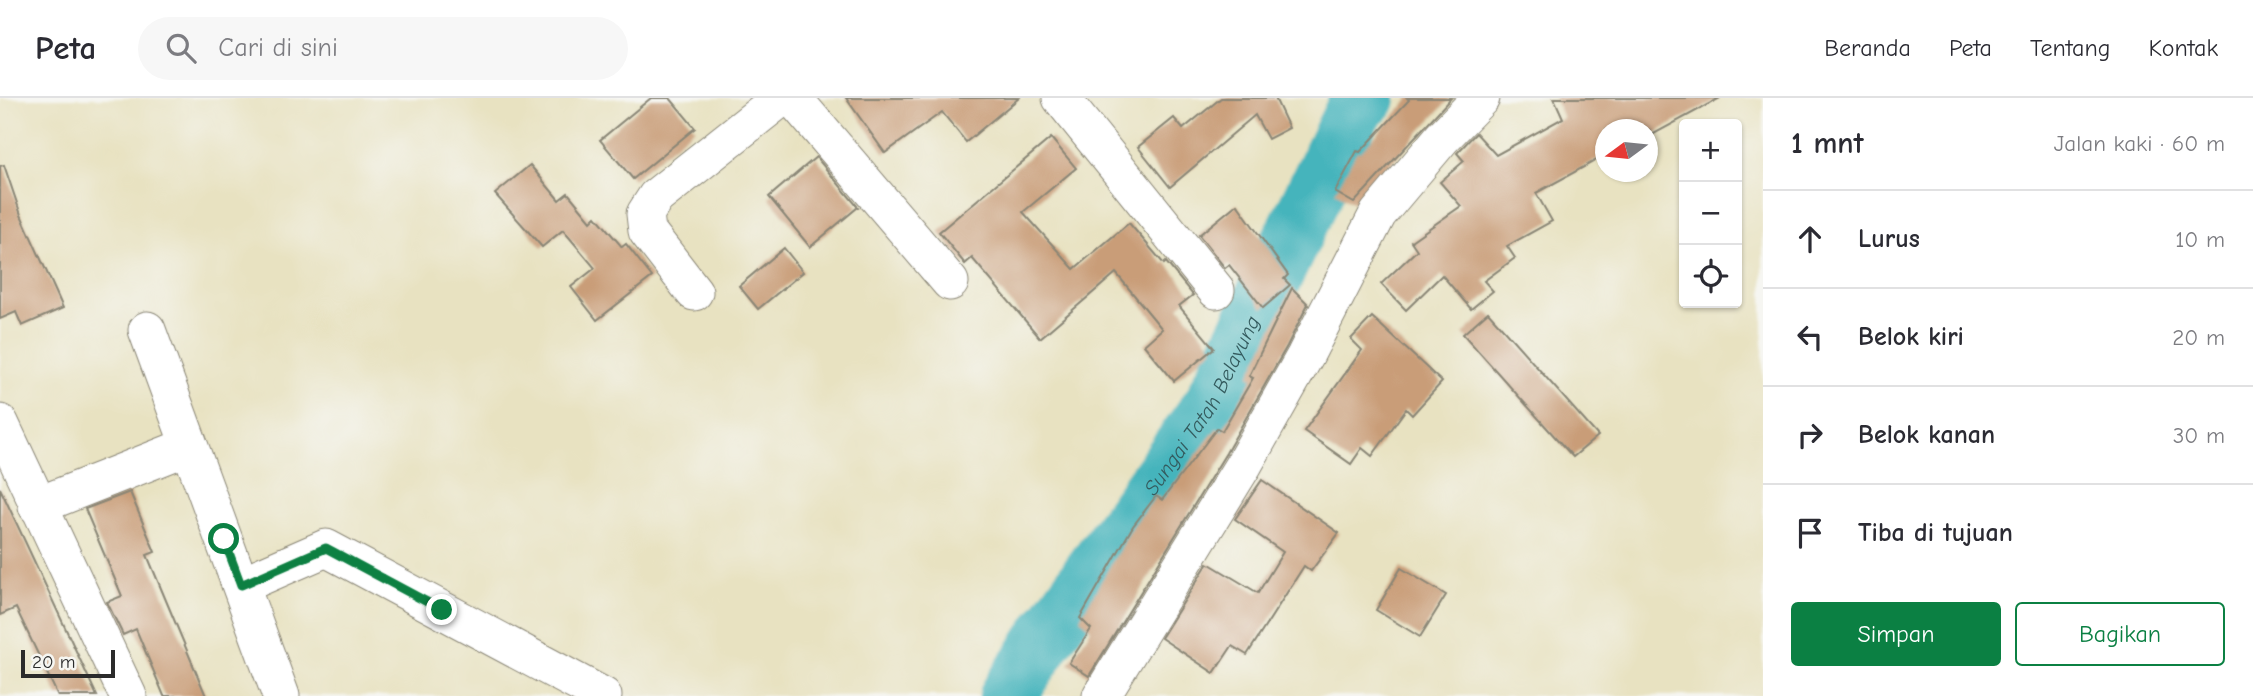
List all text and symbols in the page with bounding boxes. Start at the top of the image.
search box [138,17,628,80]
text: Peta [35,29,96,67]
icon: search [162,29,200,67]
text: Cari di sini [218,33,338,63]
text: Beranda [1824,34,1911,62]
text: Peta [1949,34,1992,62]
text: Tentang [2030,34,2110,62]
text: Kontak [2148,34,2218,62]
north arrow [1595,119,1658,182]
map controls [1679,119,1742,308]
button: + [1679,119,1742,182]
text: 1 mnt [1791,126,1863,161]
text: Jalan kaki · 60 m [2054,130,2225,157]
button: − [1679,182,1742,245]
icon: ahead [1791,220,1829,258]
text: Lurus [1858,224,1920,254]
text: 10 m [2175,226,2225,253]
button: locate [1679,245,1742,308]
water label: Sungai Tatah Belayung [1139,312,1265,500]
icon: left [1791,318,1829,356]
text: Belok kiri [1858,322,1964,352]
text: 20 m [2172,324,2225,351]
icon: right [1791,416,1829,454]
text: Belok kanan [1858,420,1995,450]
text: 30 m [2173,422,2225,449]
icon: arrive [1791,514,1829,552]
text: Tiba di tujuan [1858,518,2013,548]
route start [208,523,239,554]
route end [426,594,457,625]
button: Simpan [1791,602,2001,666]
button: Bagikan [2015,602,2225,666]
scale bar [21,647,116,679]
text: 20 m [32,651,76,673]

